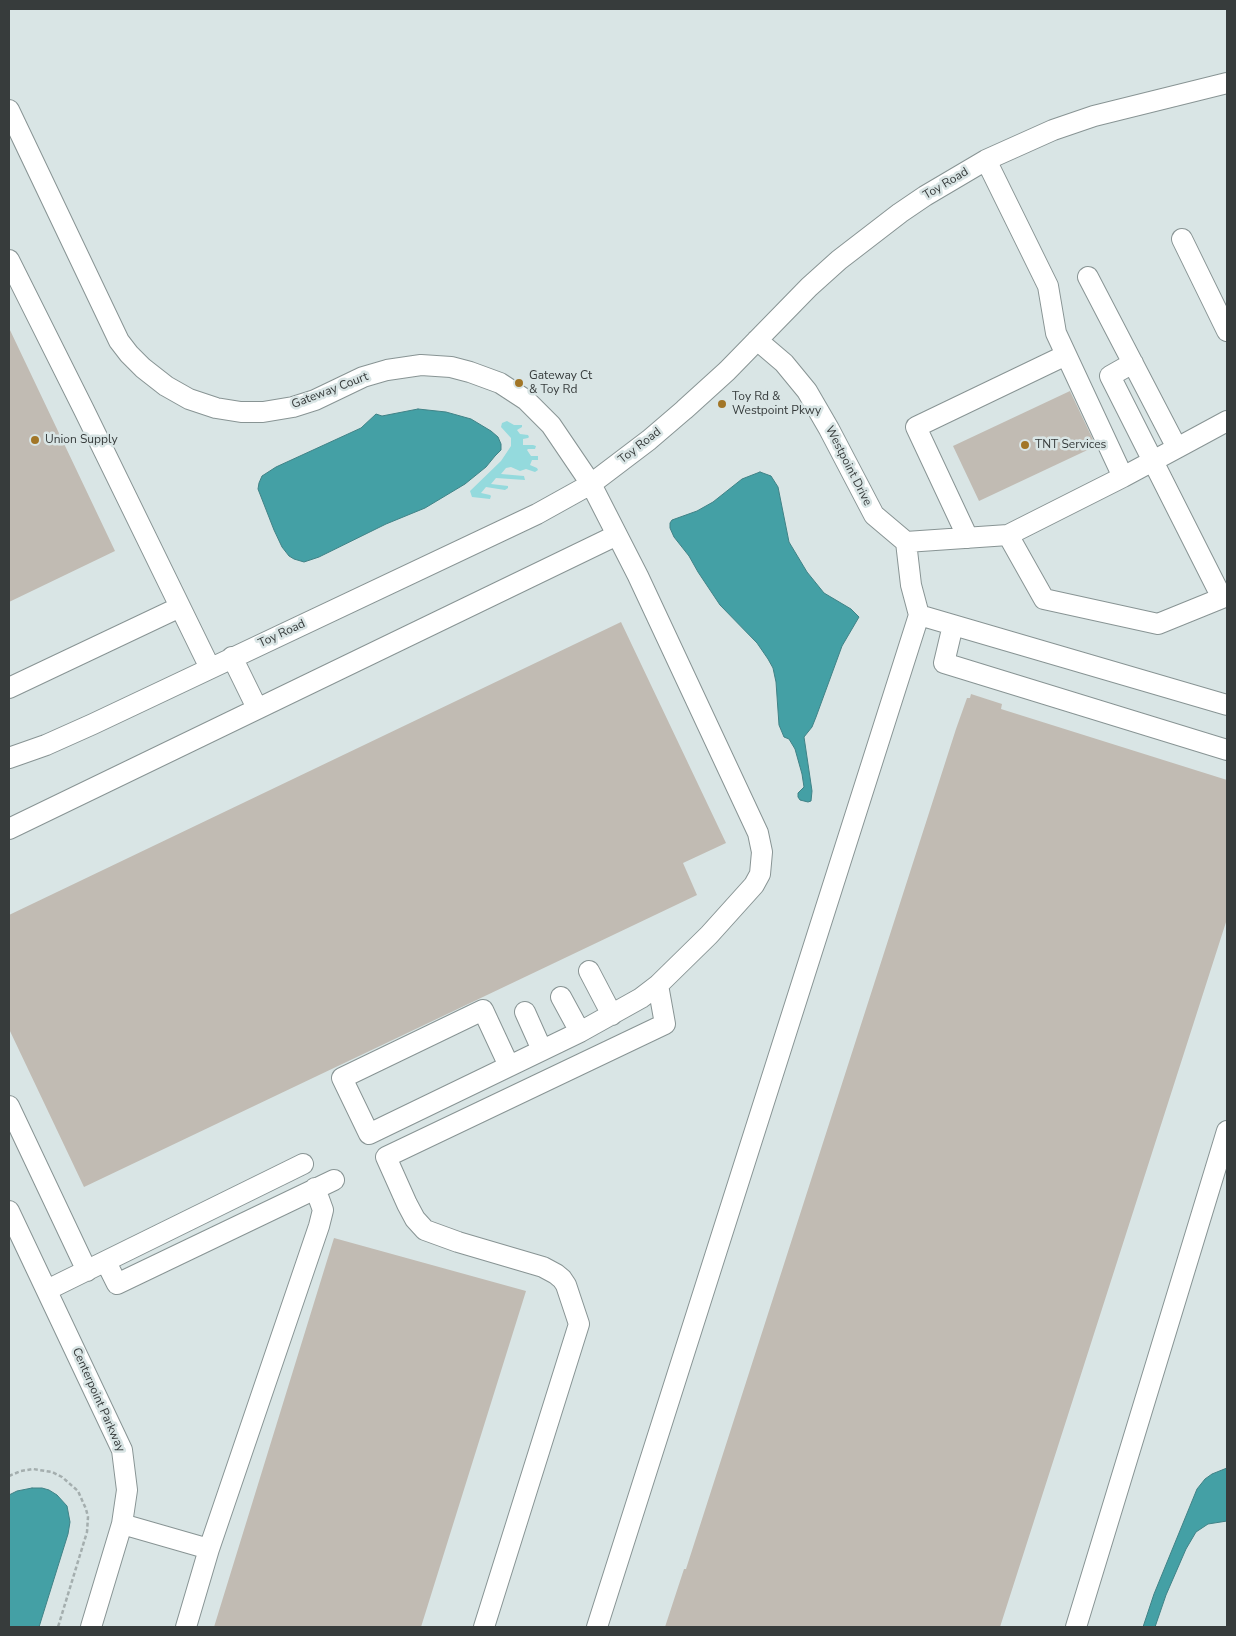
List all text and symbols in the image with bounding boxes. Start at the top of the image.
street label: Toy Road [921,165,971,203]
place label: Gateway Ct & Toy Rd [529,369,592,397]
street label: Gateway Court [290,370,370,412]
marker: Gateway Ct & Toy Rd [513,377,525,389]
place label: Toy Rd & Westpoint Pkwy [732,390,821,418]
marker: Toy Rd & Westpoint Pkwy [716,398,728,410]
street label: Westpoint Drive [822,424,874,508]
street label: Toy Road [616,425,664,467]
place label: Union Supply [45,433,118,447]
marker: Union Supply [29,434,41,446]
place label: TNT Services [1035,438,1106,452]
marker: TNT Services [1019,439,1031,451]
street label: Toy Road [256,617,308,651]
street label: Centerpoint Parkway [69,1346,127,1454]

